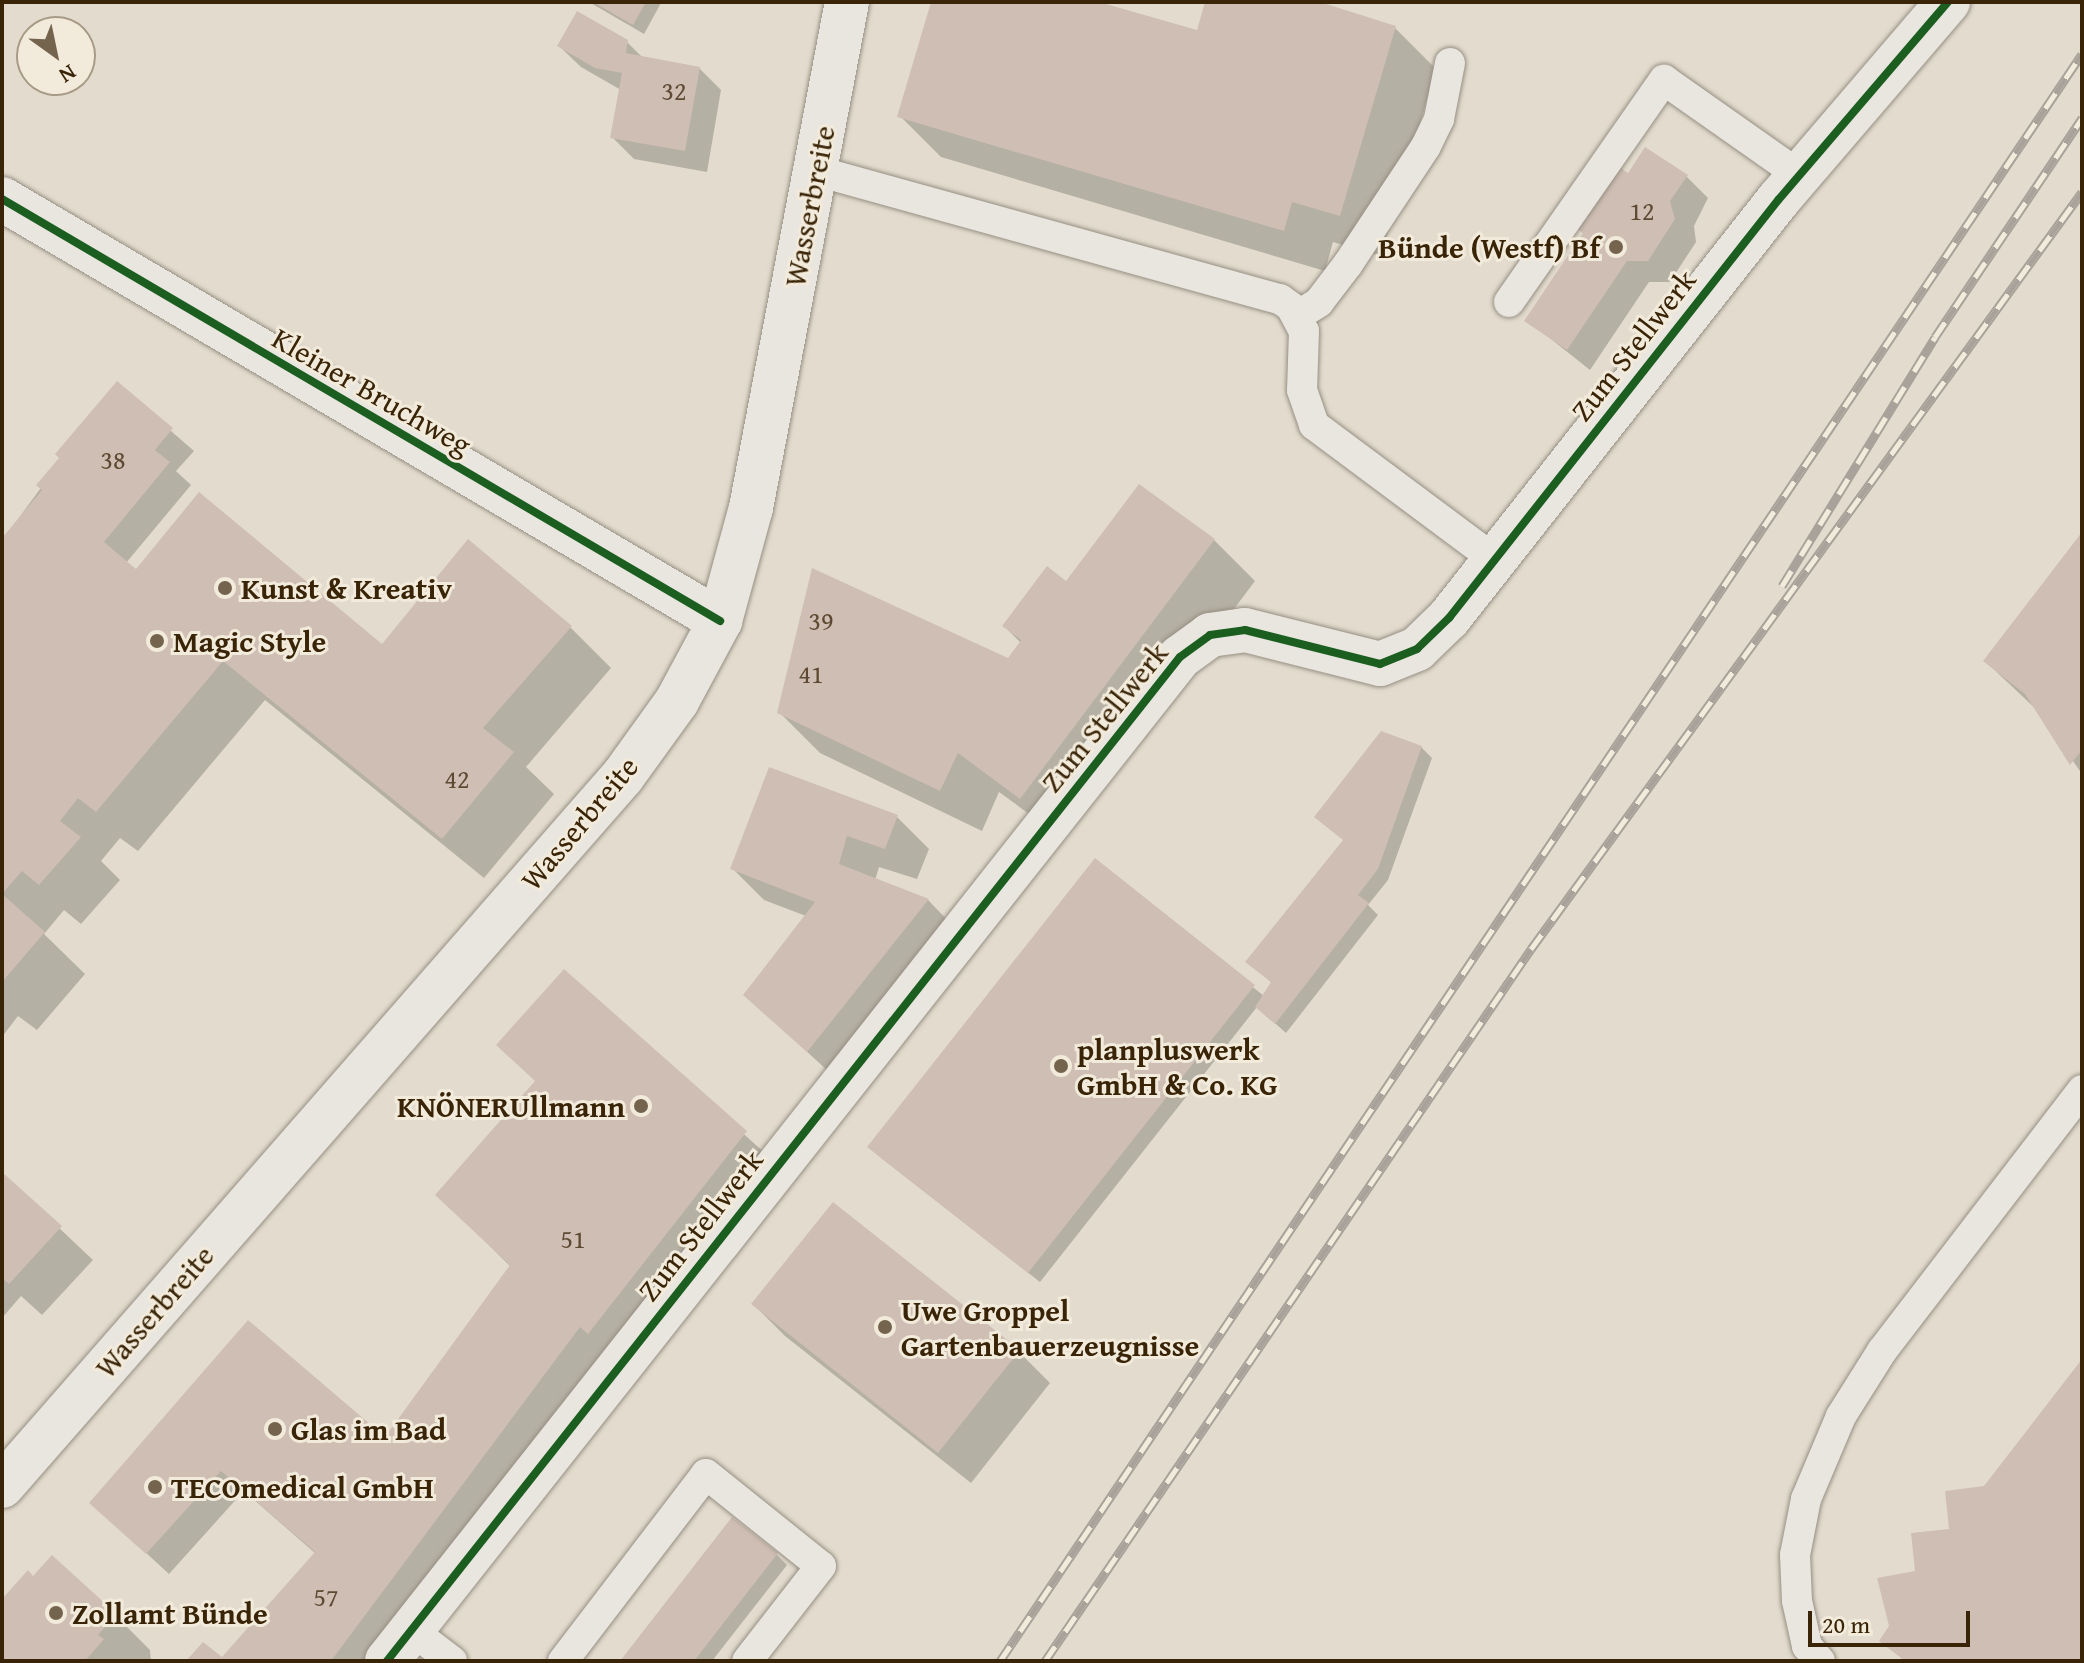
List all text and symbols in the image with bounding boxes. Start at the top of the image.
north arrow [16,16,96,96]
text: N [53,57,83,92]
house number: 32 [661,75,687,107]
street label: Wasserbreite [776,122,842,290]
house number: 12 [1629,195,1655,227]
place label: Bünde (Westf) Bf [1378,229,1600,265]
marker: Bünde (Westf) Bf [1607,238,1625,256]
street label: Zum Stellwerk [1563,262,1703,428]
street label: Kleiner Bruchweg [266,320,478,462]
house number: 38 [100,444,126,476]
place label: Kunst & Kreativ [241,570,452,606]
marker: Kunst & Kreativ [216,579,234,597]
house number: 39 [808,605,834,637]
place label: Magic Style [173,623,326,659]
marker: Magic Style [148,632,166,650]
street label: Zum Stellwerk [1033,635,1175,799]
house number: 41 [798,658,824,690]
street label: Wasserbreite [513,749,645,897]
house number: 42 [444,763,470,795]
place label: planpluswerk GmbH & Co. KG [1077,1031,1278,1102]
marker: planpluswerk GmbH & Co. KG [1052,1057,1070,1075]
place label: KNÖNERUllmann [397,1088,625,1124]
marker: KNÖNERUllmann [632,1097,650,1115]
street label: Zum Stellwerk [630,1142,770,1308]
house number: 51 [560,1223,586,1255]
street label: Wasserbreite [87,1238,221,1384]
place label: Uwe Groppel Gartenbauerzeugnisse [901,1292,1199,1362]
marker: Uwe Groppel Gartenbauerzeugnisse [876,1318,894,1336]
place label: Glas im Bad [291,1411,446,1447]
marker: Glas im Bad [266,1420,284,1438]
place label: TECOmedical GmbH [171,1469,434,1505]
marker: TECOmedical GmbH [146,1478,164,1496]
house number: 57 [313,1581,339,1613]
place label: Zollamt Bünde [72,1595,268,1631]
scale bar [1812,1595,1974,1645]
marker: Zollamt Bünde [47,1604,65,1622]
text: 20 m [1822,1607,1870,1642]

